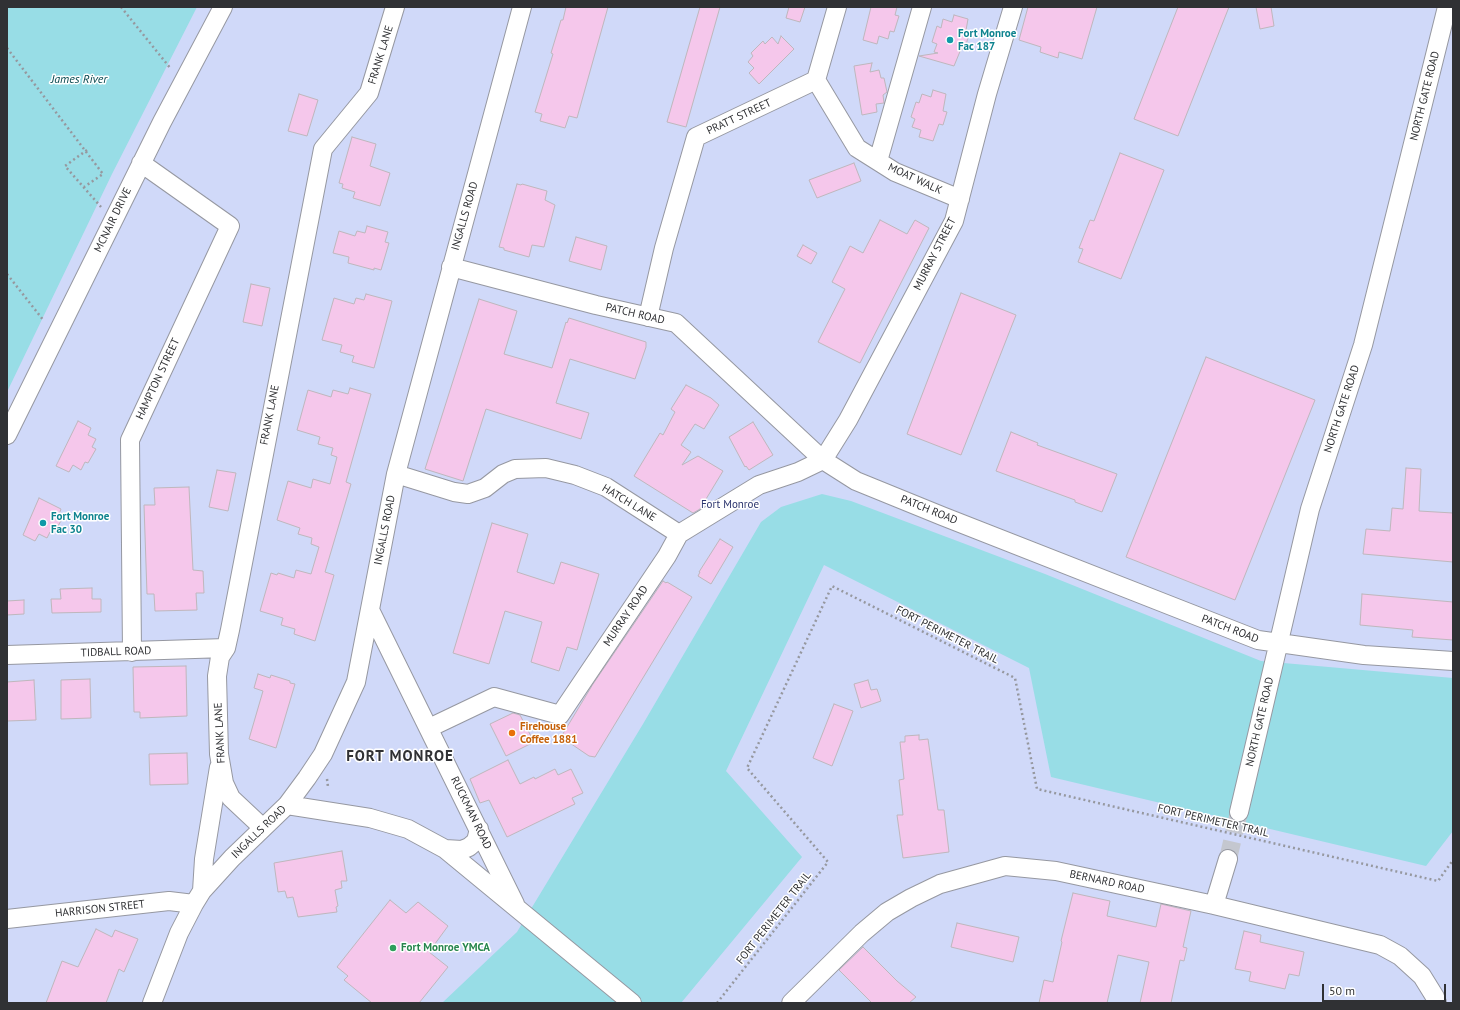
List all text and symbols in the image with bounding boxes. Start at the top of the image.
street label: FRANK LANE [366,24,396,86]
place label: Fort Monroe Fac 187 [958,27,1016,53]
marker: Fort Monroe Fac 187 [945,35,955,45]
street label: NORTH GATE ROAD [1408,50,1442,142]
water label: James River [51,73,107,87]
street label: PRATT STREET [705,96,773,138]
street label: MOAT WALK [886,161,944,197]
street label: INGALLS ROAD [449,180,481,252]
street label: MCNAIR DRIVE [92,185,134,255]
street label: MURRAY STREET [911,215,959,293]
street label: PATCH ROAD [604,301,666,327]
street label: HAMPTON STREET [133,336,183,422]
street label: NORTH GATE ROAD [1322,363,1362,455]
street label: FRANK LANE [258,384,282,446]
street label: HATCH LANE [600,482,658,524]
street label: PATCH ROAD [899,493,959,527]
street label: INGALLS ROAD [372,494,398,566]
park label: Fort Monroe [701,498,759,512]
place label: Fort Monroe Fac 30 [51,510,109,536]
marker: Fort Monroe Fac 30 [38,518,48,528]
street label: MURRAY ROAD [601,583,651,649]
street label: FORT PERIMETER TRAIL [893,603,1001,667]
street label: PATCH ROAD [1199,612,1261,646]
street label: TIDBALL ROAD [80,644,152,660]
street label: NORTH GATE ROAD [1243,676,1277,768]
street label: FRANK LANE [212,702,228,764]
place label: Firehouse Coffee 1881 [520,720,577,746]
marker: Firehouse Coffee 1881 [507,728,517,738]
district label: FORT MONROE [346,748,454,766]
street label: RUCKMAN ROAD [448,775,494,851]
street label: FORT PERIMETER TRAIL [1156,802,1270,840]
street label: INGALLS ROAD [229,803,289,861]
street label: BERNARD ROAD [1068,868,1146,896]
street label: FORT PERIMETER TRAIL [734,869,814,967]
street label: HARRISON STREET [54,898,146,920]
place label: Fort Monroe YMCA [401,941,490,955]
marker: Fort Monroe YMCA [388,943,398,953]
scale bar [1324,976,1448,1002]
text: 50 m [1329,983,1355,998]

